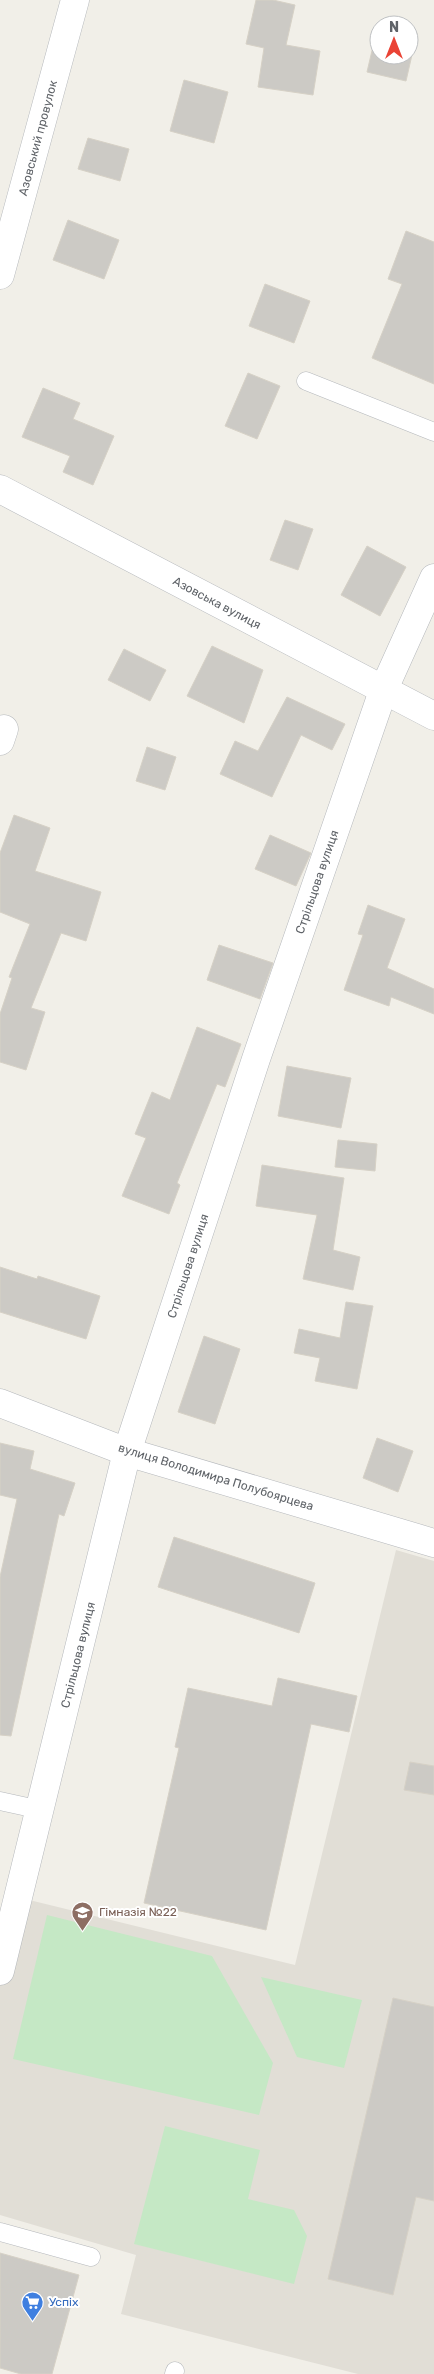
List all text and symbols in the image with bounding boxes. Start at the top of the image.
north arrow [369,15,419,65]
text: N [389,19,399,36]
street label: Азовський провулок [16,78,60,197]
street label: Азовська вулиця [171,574,263,632]
street label: Стрільцова вулиця [293,828,341,936]
street label: Стрільцова вулиця [165,1212,211,1320]
street label: вулиця Володимира Полубоярцева [117,1441,315,1513]
street label: Стрільцова вулиця [58,1600,98,1710]
school or university icon: Гімназія №22 [71,1900,95,1931]
place label: Гімназія №22 [99,1905,177,1919]
supermarket icon: Успіх [21,2290,45,2321]
place label: Успіх [49,2295,79,2309]

